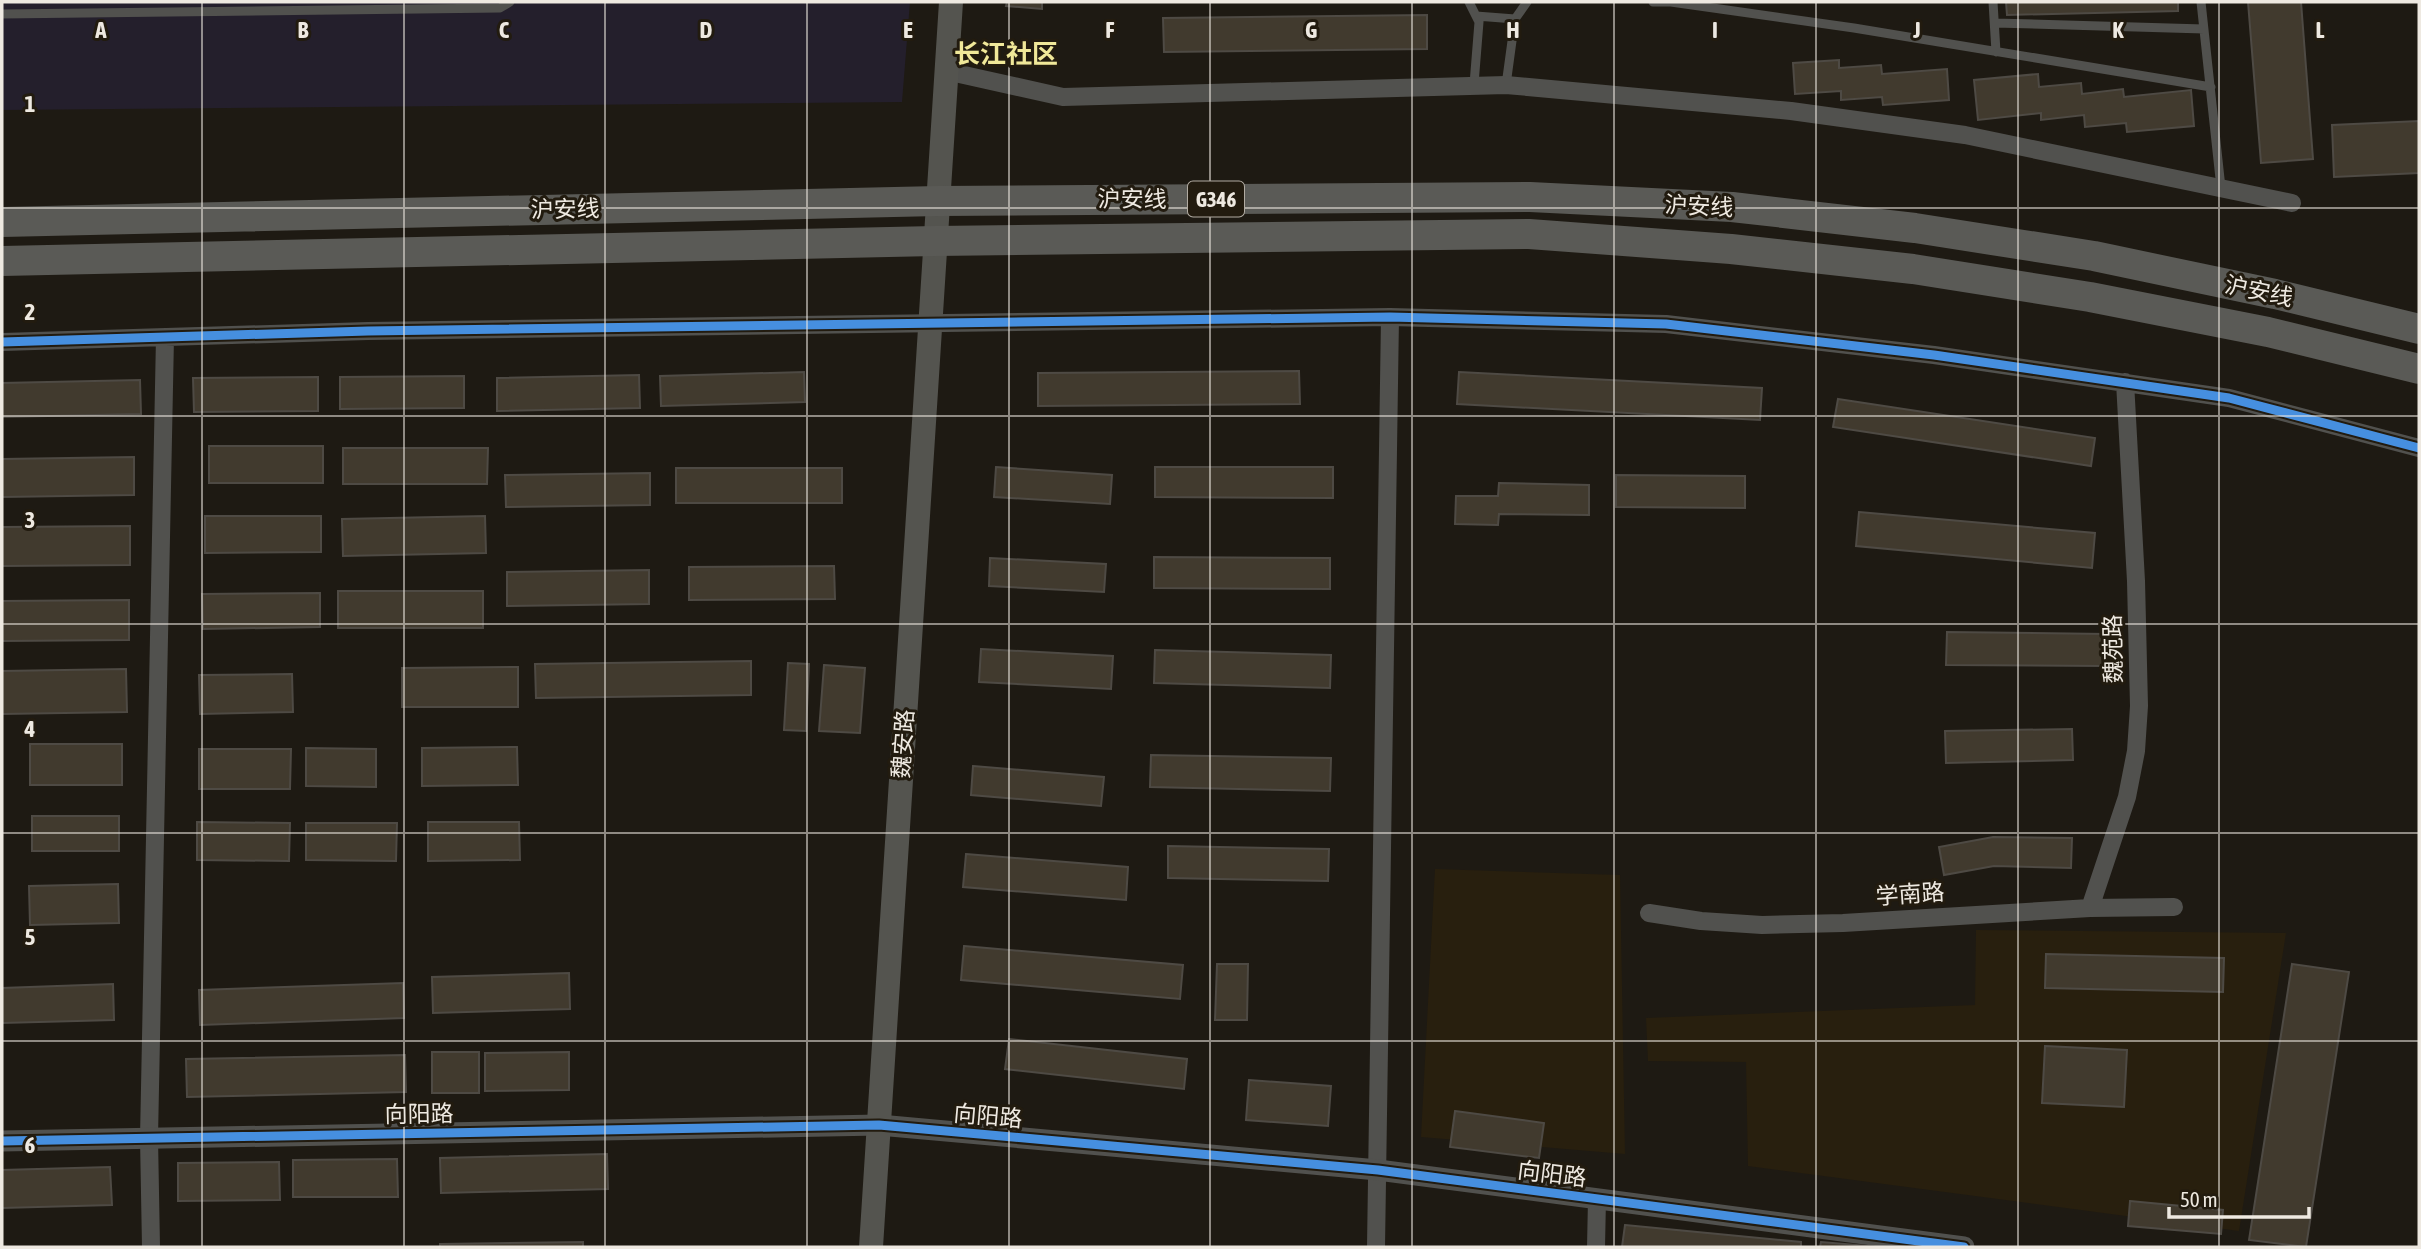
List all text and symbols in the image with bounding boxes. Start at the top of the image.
text: A [94,17,107,43]
text: B [298,17,309,43]
text: C [499,17,510,43]
text: D [700,17,713,43]
text: E [903,17,913,43]
text: F [1105,17,1115,43]
text: G [1305,17,1317,43]
text: H [1506,17,1520,43]
text: I [1712,17,1718,43]
text: J [1912,17,1921,43]
text: K [2112,17,2124,43]
text: L [2316,17,2325,43]
district label: 长江社区 [954,39,1058,69]
text: 1 [25,91,36,117]
road number: G346 [1188,182,1244,216]
street label: 沪安线 [1098,186,1167,212]
street label: 沪安线 [1664,191,1734,221]
street label: 沪安线 [530,195,600,223]
street label: 沪安线 [2223,271,2295,311]
text: 2 [25,299,35,325]
text: 3 [25,507,35,533]
street label: 魏苑路 [2099,614,2127,684]
street label: 魏安路 [888,709,918,779]
text: 4 [24,716,36,742]
street label: 学南路 [1875,879,1945,909]
text: 5 [25,924,36,950]
street label: 向阳路 [384,1100,454,1128]
street label: 向阳路 [952,1100,1024,1132]
text: 6 [25,1132,36,1158]
street label: 向阳路 [1516,1157,1588,1191]
scale bar [2169,1176,2309,1220]
text: 50 m [2180,1187,2218,1211]

